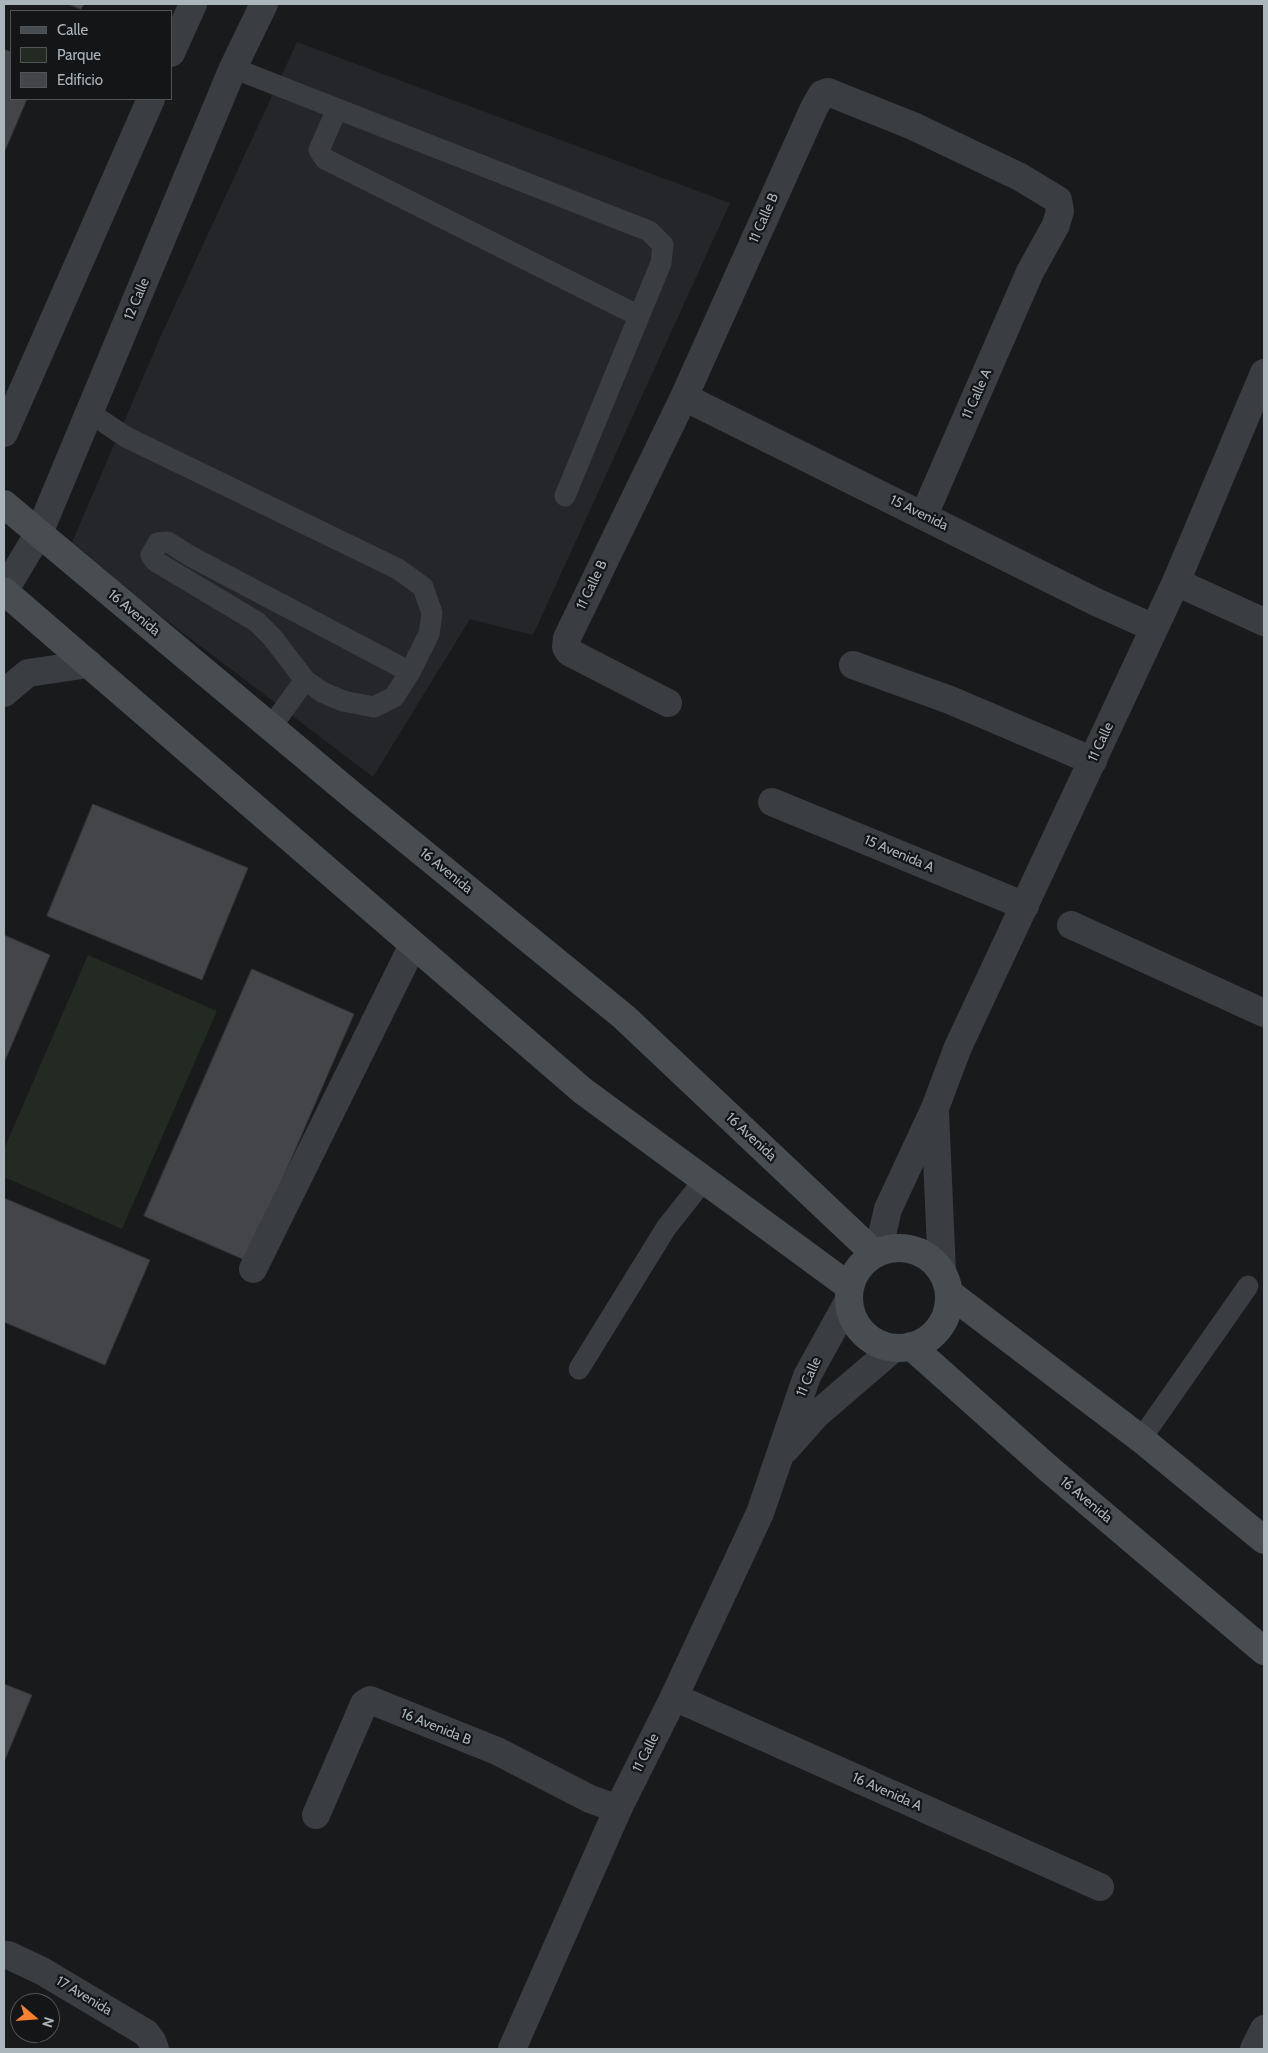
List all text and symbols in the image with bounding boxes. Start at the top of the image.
legend [10,10,172,100]
text: Calle [57,21,88,39]
text: Parque [57,46,101,64]
text: Edificio [57,71,103,89]
street label: 11 Calle B [746,190,782,246]
street label: 12 Calle [121,275,153,323]
street label: 11 Calle A [959,366,995,422]
street label: 15 Avenida [887,492,951,534]
street label: 11 Calle B [573,558,611,612]
street label: 16 Avenida [104,586,164,640]
street label: 11 Calle [1085,720,1117,764]
street label: 15 Avenida A [861,832,937,876]
street label: 16 Avenida [416,845,476,897]
street label: 16 Avenida [722,1109,780,1165]
street label: 11 Calle [793,1355,825,1399]
street label: 16 Avenida [1056,1473,1116,1527]
street label: 16 Avenida B [398,1705,474,1749]
street label: 11 Calle [629,1731,663,1775]
street label: 16 Avenida A [849,1769,925,1815]
street label: 17 Avenida [53,1973,115,2019]
north arrow [10,1993,60,2043]
text: N [38,2015,58,2030]

